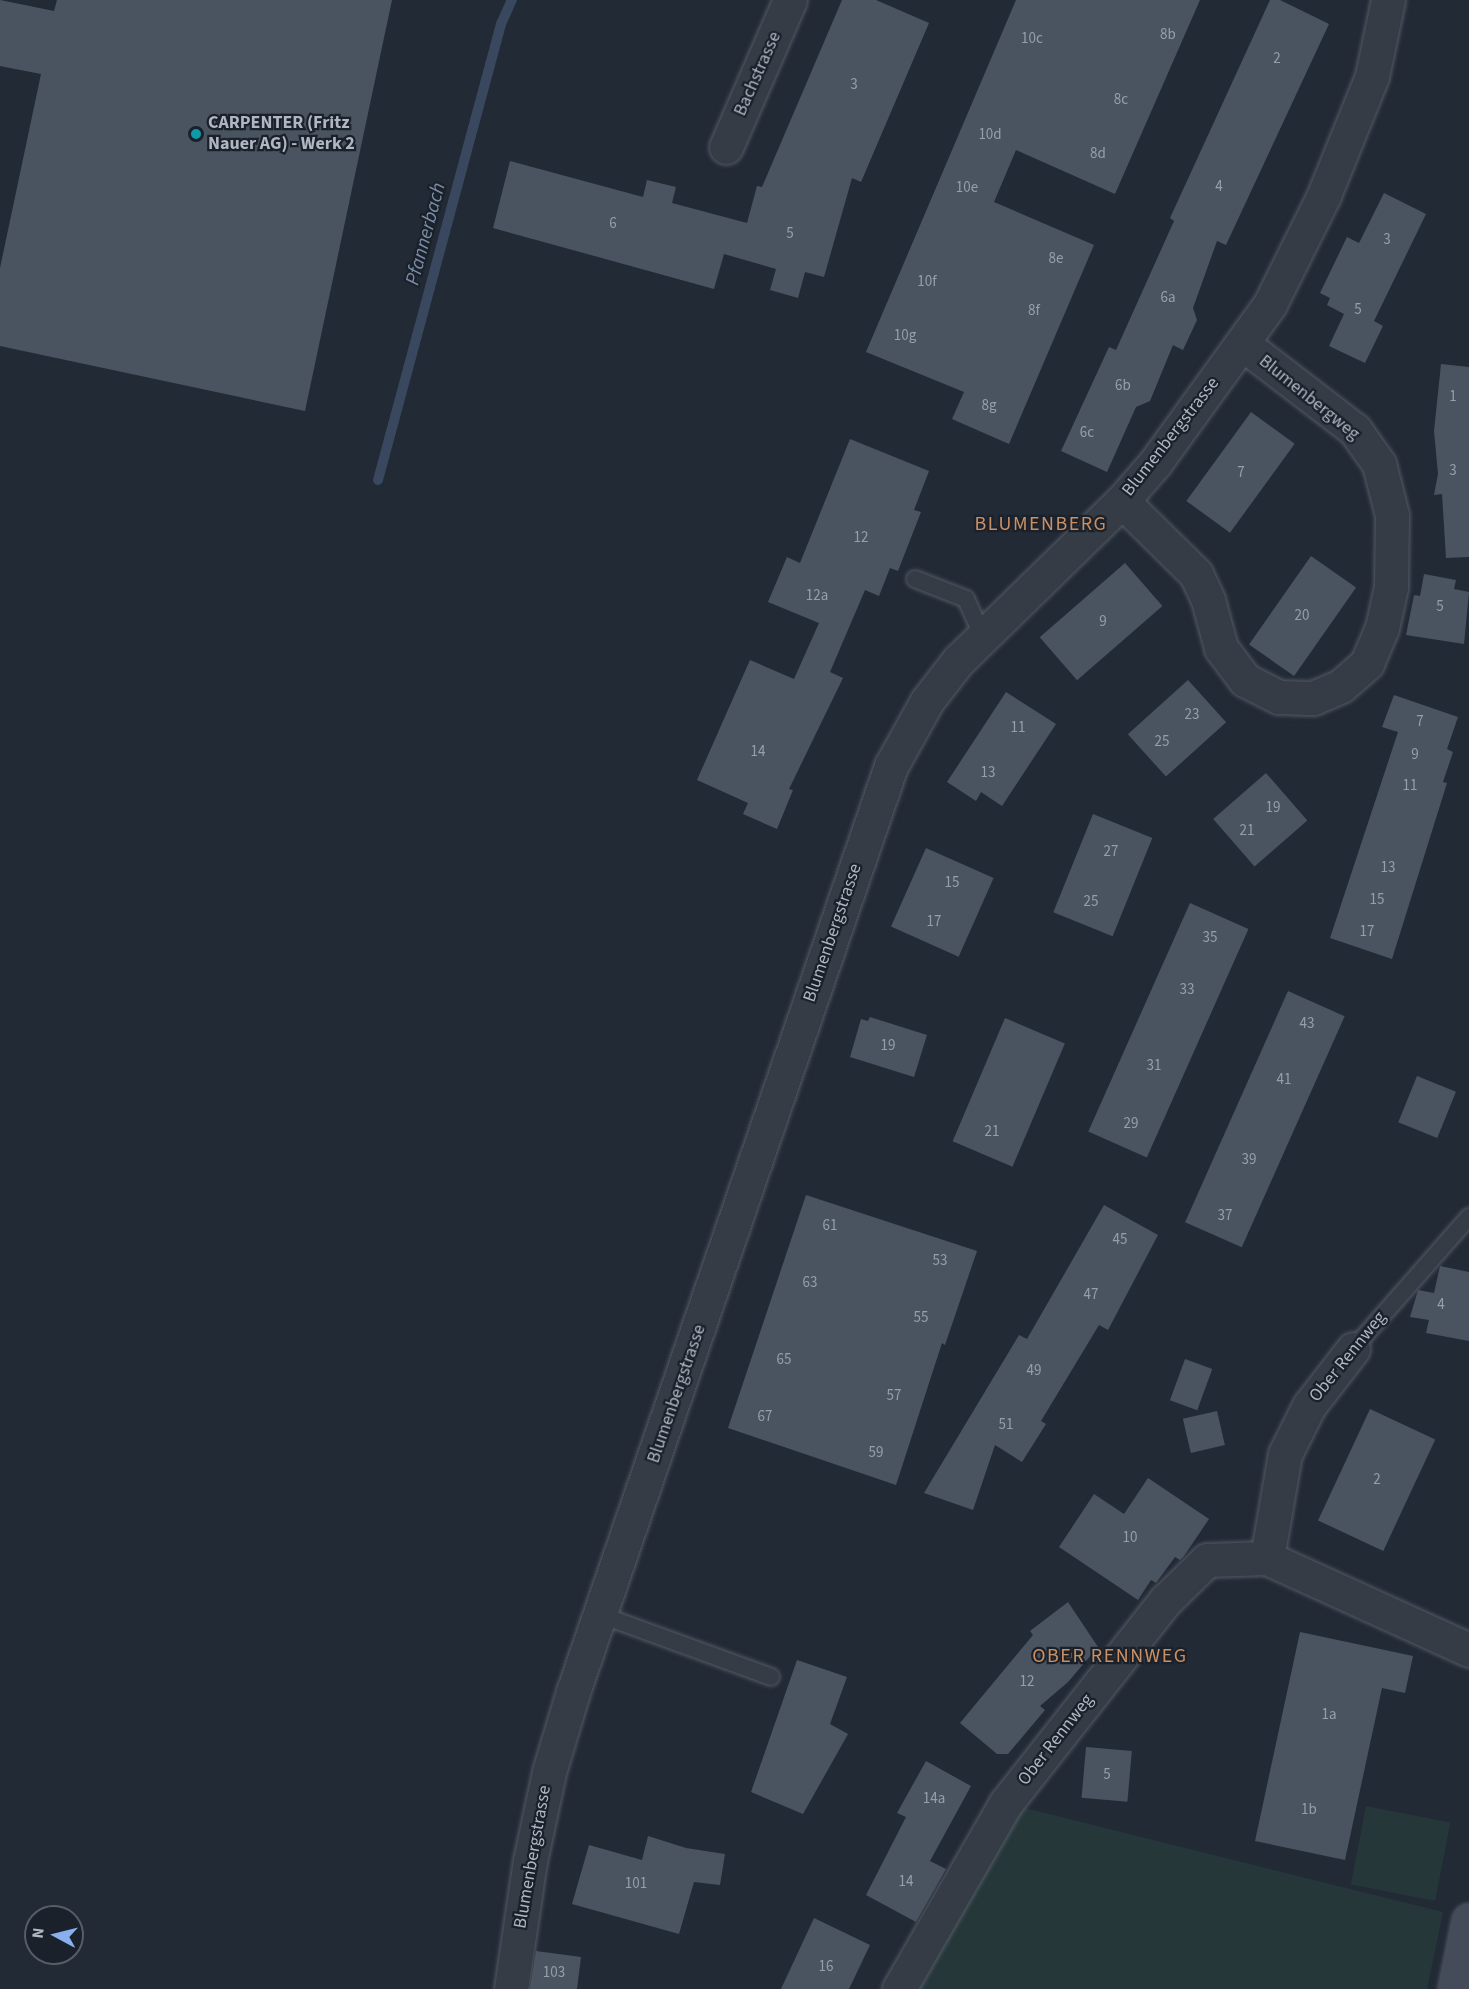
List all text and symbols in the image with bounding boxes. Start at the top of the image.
house number: 8b [1160,26,1176,44]
street label: Bachstrasse [730,29,786,119]
house number: 10c [1021,30,1043,48]
house number: 2 [1273,50,1281,68]
house number: 3 [850,76,858,94]
house number: 8c [1114,91,1128,109]
place label: CARPENTER (Fritz Nauer AG) - Werk 2 [208,113,355,156]
house number: 10d [978,126,1002,144]
marker: CARPENTER (Fritz Nauer AG) - Werk 2 [189,127,203,141]
house number: 8d [1090,145,1106,163]
house number: 4 [1215,178,1223,196]
house number: 10e [956,179,978,197]
water label: Pfannerbach [401,180,451,288]
house number: 6 [609,215,617,233]
house number: 5 [786,225,794,243]
house number: 3 [1383,231,1391,249]
house number: 8e [1049,250,1063,268]
house number: 10f [917,273,937,291]
house number: 6a [1160,289,1176,307]
house number: 5 [1354,301,1362,319]
house number: 8f [1028,302,1040,320]
house number: 10g [894,327,916,345]
street label: Blumenbergweg [1254,351,1364,445]
street label: Blumenbergstrasse [1118,373,1224,501]
house number: 6b [1115,377,1131,395]
house number: 1 [1449,388,1457,406]
house number: 8g [981,397,997,415]
house number: 6c [1080,424,1094,442]
house number: 3 [1449,462,1457,480]
house number: 7 [1237,464,1245,482]
district label: BLUMENBERG [975,512,1107,536]
house number: 12 [854,529,868,547]
house number: 12a [806,587,828,605]
house number: 5 [1436,598,1444,616]
house number: 20 [1295,607,1309,625]
house number: 9 [1099,613,1107,631]
house number: 23 [1185,706,1199,724]
house number: 7 [1416,713,1424,731]
house number: 11 [1011,719,1025,737]
house number: 25 [1155,733,1169,751]
house number: 14 [751,743,765,761]
house number: 9 [1411,746,1419,764]
house number: 13 [981,764,995,782]
house number: 11 [1403,777,1417,795]
house number: 19 [1266,799,1280,817]
house number: 21 [1240,822,1254,840]
house number: 27 [1104,843,1118,861]
house number: 13 [1381,859,1395,877]
street label: Blumenbergstrasse [799,861,867,1005]
house number: 15 [945,874,959,892]
house number: 15 [1370,891,1384,909]
house number: 25 [1084,893,1098,911]
house number: 17 [927,913,941,931]
house number: 17 [1360,923,1374,941]
house number: 35 [1203,929,1217,947]
house number: 33 [1180,981,1194,999]
house number: 43 [1300,1015,1314,1033]
house number: 19 [881,1037,895,1055]
house number: 31 [1147,1057,1161,1075]
house number: 41 [1277,1071,1291,1089]
house number: 29 [1124,1115,1138,1133]
house number: 21 [985,1123,999,1141]
house number: 39 [1242,1151,1256,1169]
house number: 37 [1218,1207,1232,1225]
house number: 61 [823,1217,837,1235]
house number: 45 [1113,1231,1127,1249]
house number: 53 [933,1252,947,1270]
house number: 63 [803,1274,817,1292]
house number: 47 [1084,1286,1098,1304]
house number: 4 [1437,1296,1445,1314]
street label: Ober Rennweg [1305,1307,1391,1407]
house number: 55 [914,1309,928,1327]
street label: Blumenbergstrasse [643,1322,711,1466]
house number: 65 [777,1351,791,1369]
house number: 49 [1027,1362,1041,1380]
house number: 57 [887,1387,901,1405]
house number: 67 [758,1408,772,1426]
house number: 51 [999,1416,1013,1434]
house number: 59 [869,1444,883,1462]
house number: 2 [1373,1471,1381,1489]
house number: 10 [1123,1529,1137,1547]
district label: OBER RENNWEG [1032,1644,1188,1668]
house number: 12 [1020,1673,1034,1691]
street label: Ober Rennweg [1014,1690,1098,1790]
house number: 1a [1321,1706,1337,1724]
house number: 5 [1103,1766,1111,1784]
street label: Blumenbergstrasse [510,1784,556,1930]
house number: 14a [923,1790,945,1808]
house number: 1b [1301,1801,1317,1819]
house number: 14 [899,1873,913,1891]
house number: 101 [625,1875,647,1893]
north arrow [24,1905,84,1965]
text: N [27,1926,50,1940]
house number: 16 [819,1958,833,1976]
house number: 103 [543,1964,565,1982]

